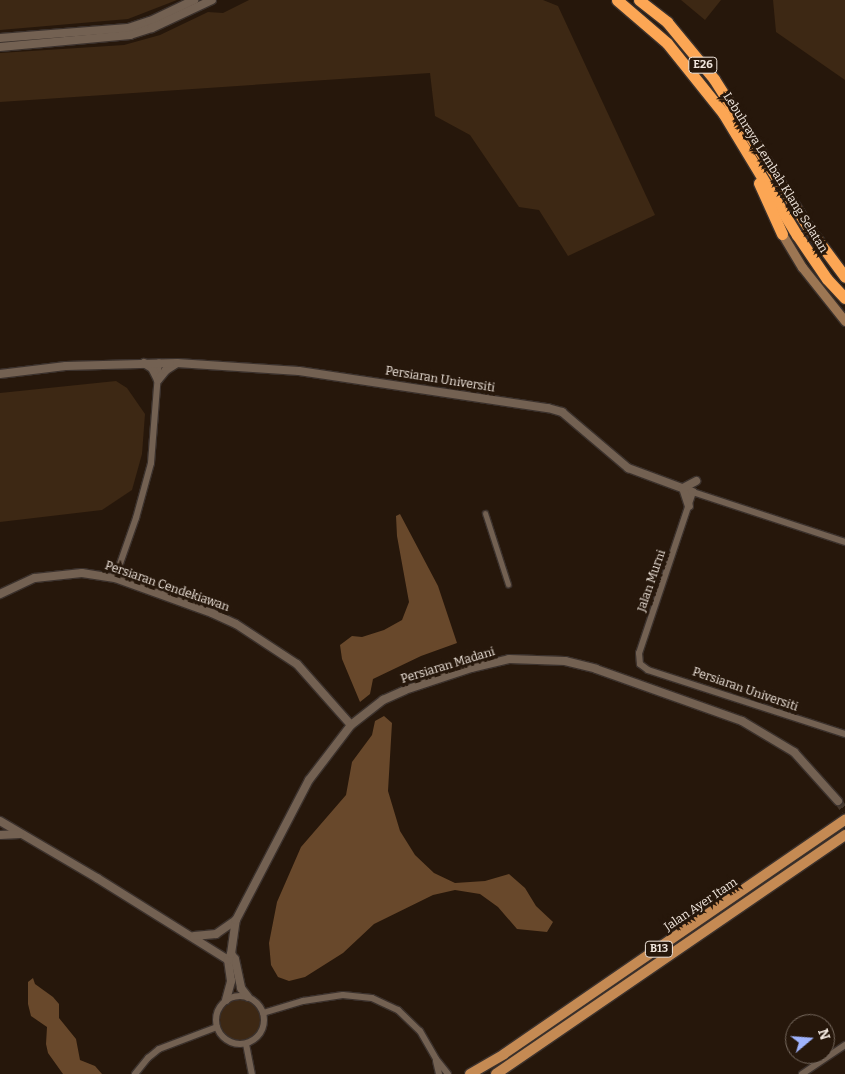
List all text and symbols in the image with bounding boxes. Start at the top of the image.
road number: E26 [688,56,718,74]
street label: Lebuhraya Lembah Klang Selatan [720,90,830,256]
street label: Persiaran Universiti [384,364,496,396]
street label: Jalan Murni [635,548,669,614]
street label: Persiaran Cendekiawan [103,559,231,615]
street label: Persiaran Madani [399,645,497,687]
street label: Persiaran Universiti [690,665,800,715]
street label: Jalan Ayer Itam [662,875,740,935]
road number: B13 [644,941,674,958]
north arrow [785,1014,835,1064]
text: N [814,1027,834,1042]

